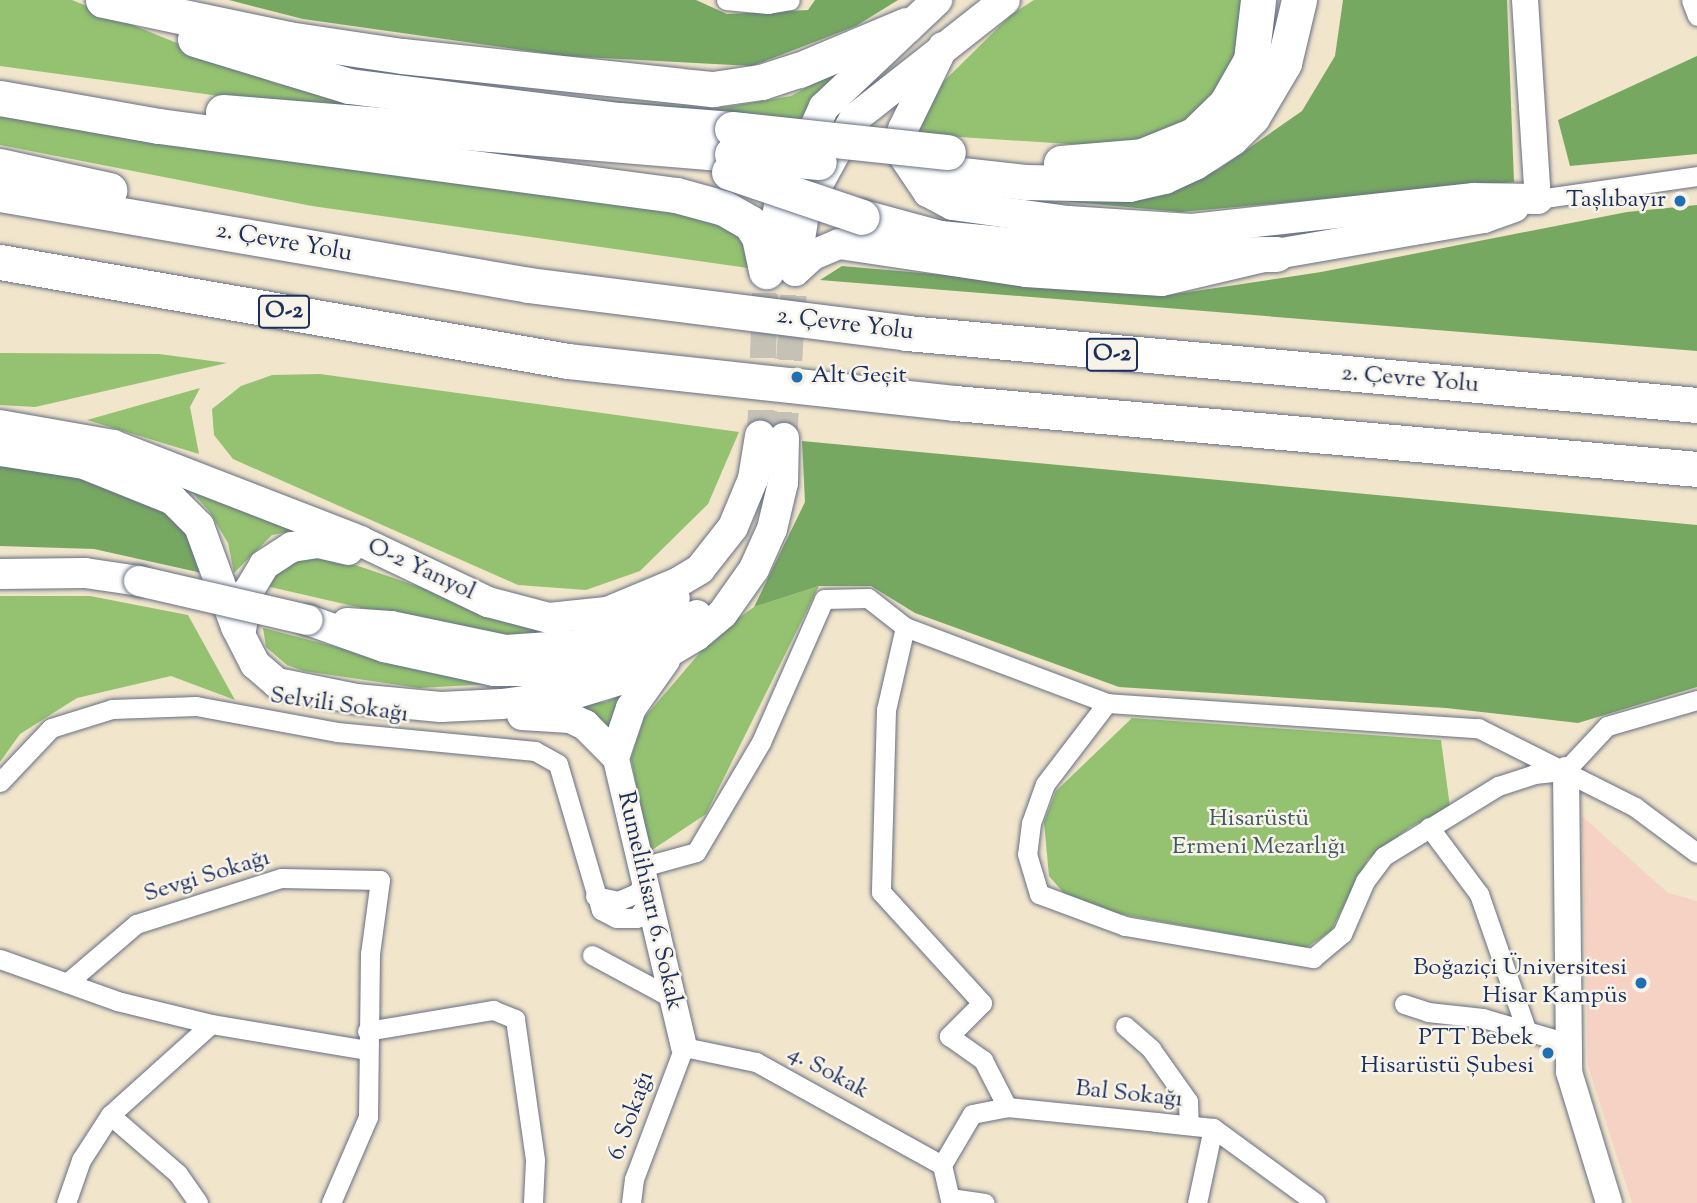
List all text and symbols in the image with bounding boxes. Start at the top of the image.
place label: Taşlıbayır [1566,187,1666,215]
marker: Taşlıbayır [1672,193,1688,209]
street label: 2. Çevre Yolu [214,217,354,269]
road number: O-2 [258,292,310,332]
street label: 2. Çevre Yolu [775,302,915,348]
road number: O-2 [1086,336,1138,374]
street label: 2. Çevre Yolu [1340,360,1480,400]
place label: Alt Geçit [811,363,907,391]
marker: Alt Geçit [789,369,805,385]
street label: O-2 Yanyol [362,532,480,608]
street label: Selvili Sokağı [268,682,410,730]
street label: Rumelihisarı 6. Sokak [610,789,688,1013]
park label: Hisarüstü Ermeni Mezarlığı [1172,806,1346,862]
street label: Sevgi Sokağı [141,844,273,910]
place label: Boğaziçi Üniversitesi Hisar Kampüs [1413,955,1627,1011]
marker: Boğaziçi Üniversitesi Hisar Kampüs [1633,975,1649,991]
place label: PTT Bebek Hisarüstü Şubesi [1360,1025,1534,1081]
street label: 4. Sokak [782,1040,874,1106]
marker: PTT Bebek Hisarüstü Şubesi [1540,1045,1556,1061]
street label: 6. Sokağı [603,1068,661,1164]
street label: Bal Sokağı [1074,1075,1184,1115]

